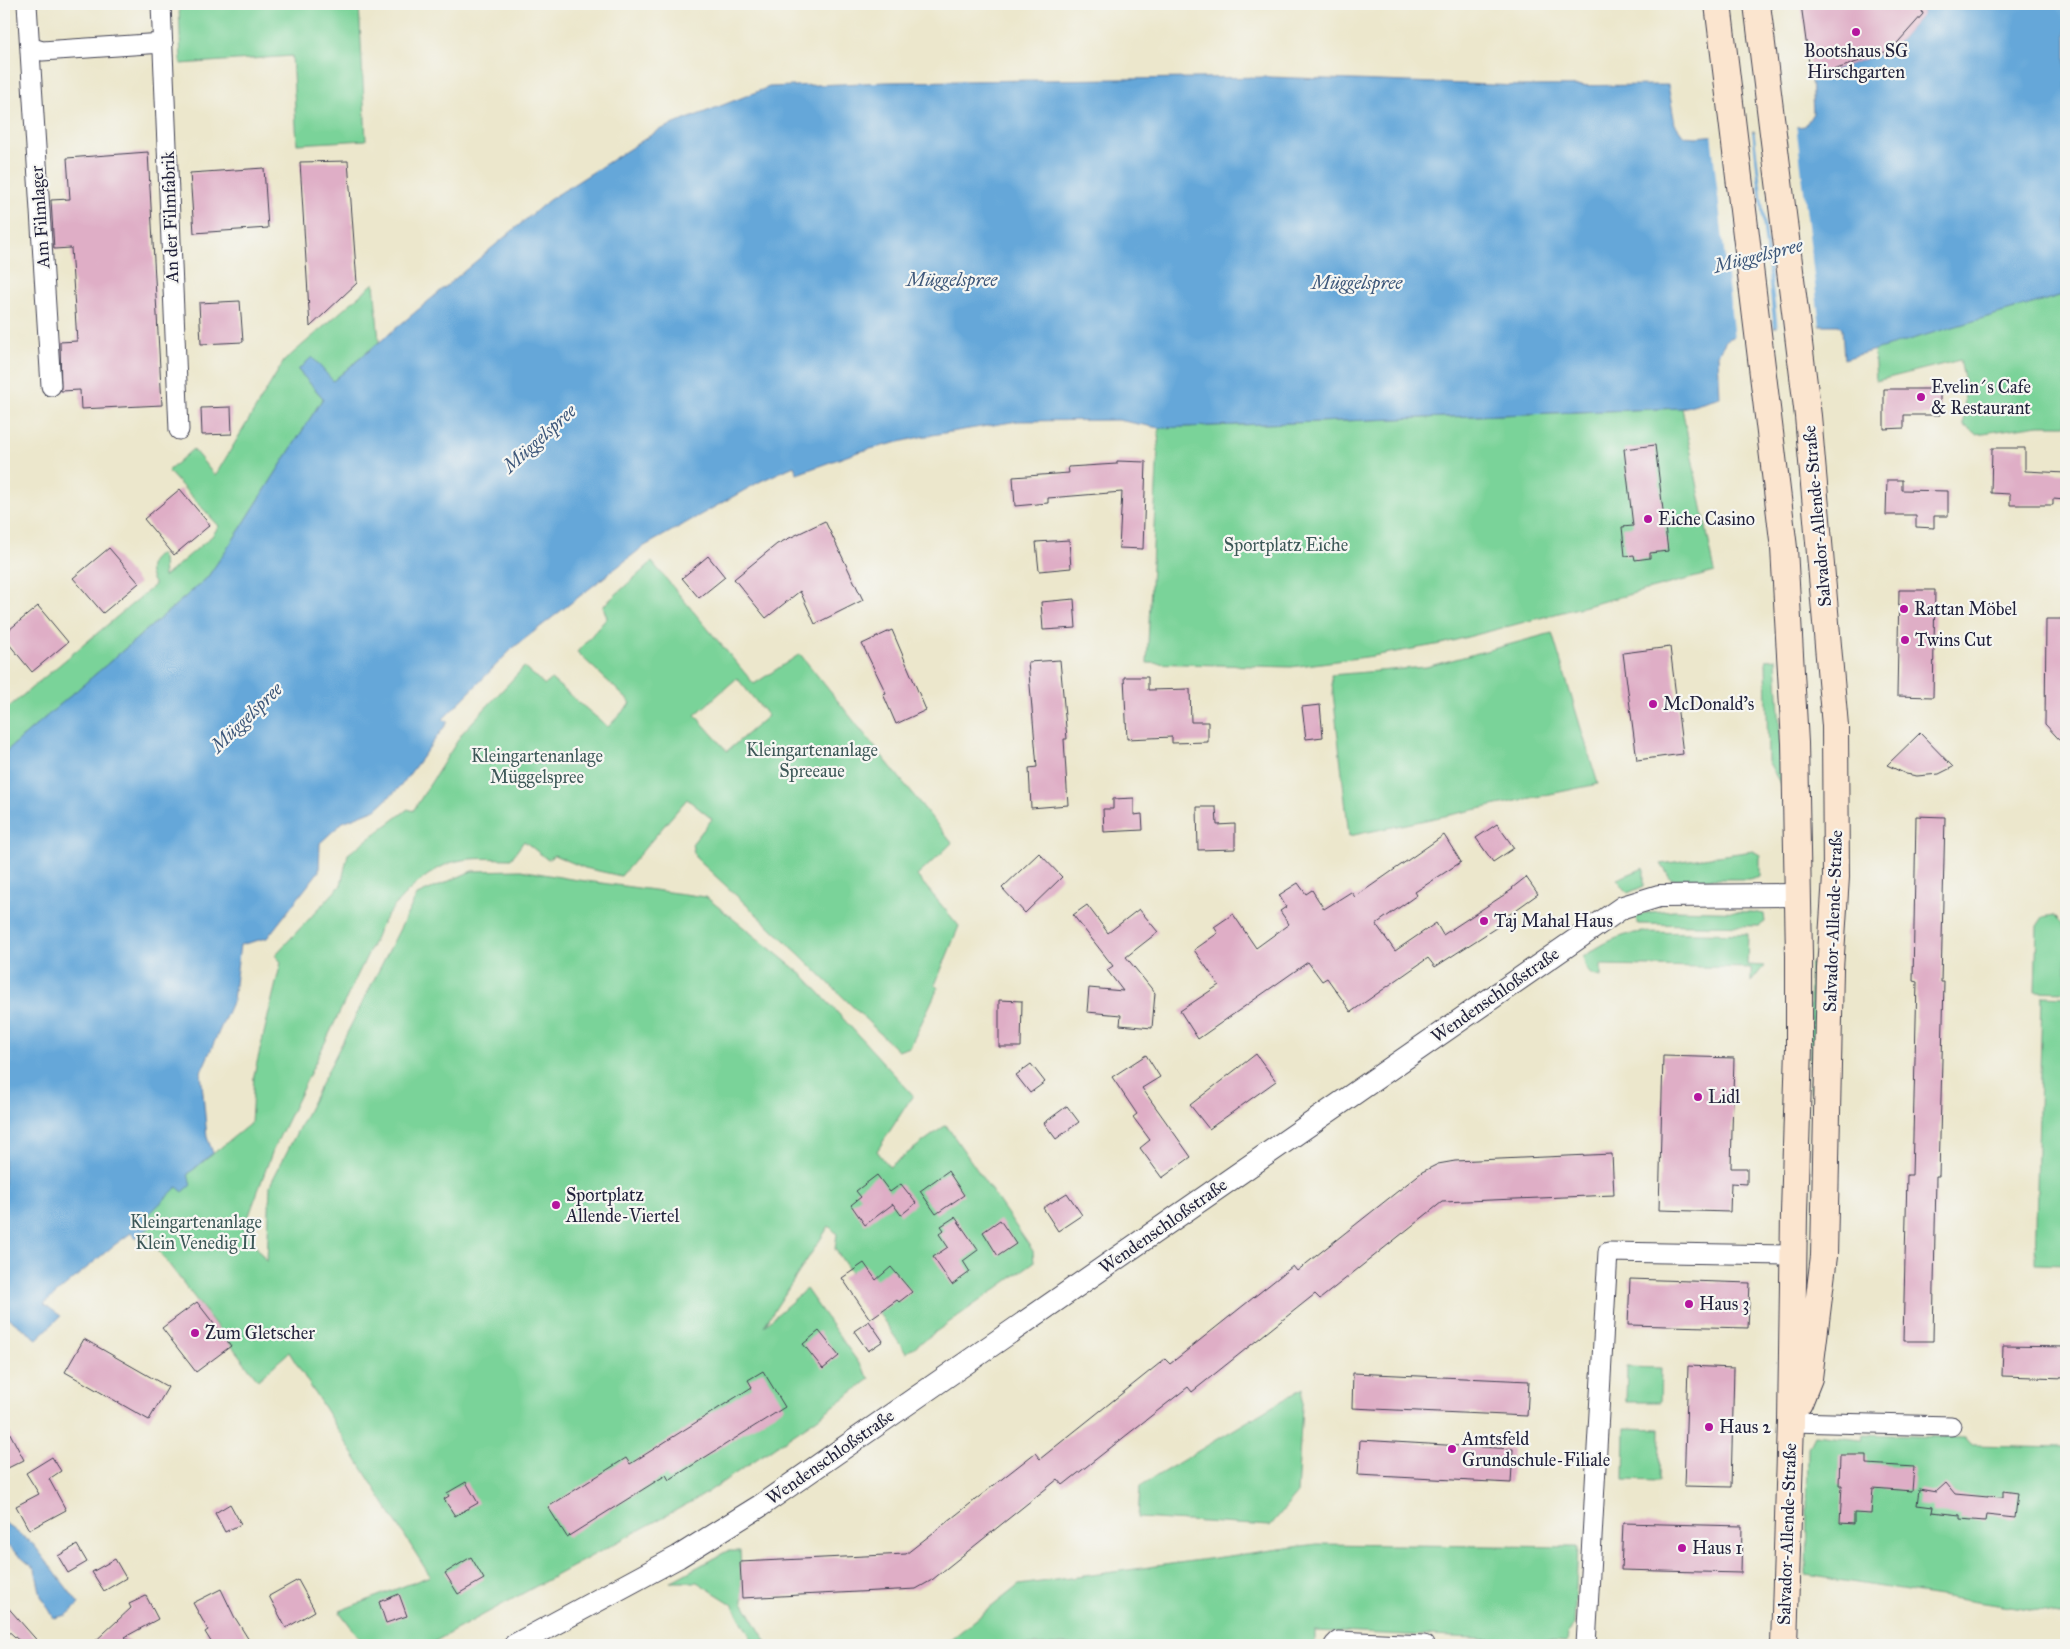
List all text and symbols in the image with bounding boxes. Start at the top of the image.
marker: Bootshaus SG Hirschgarten [1850,26,1862,38]
place label: Bootshaus SG Hirschgarten [1804,40,1908,84]
street label: An der Filmfabrik [157,150,183,284]
street label: Am Filmlager [25,165,56,270]
water label: Müggelspree [1709,233,1806,279]
water label: Müggelspree [905,268,998,292]
water label: Müggelspree [1310,271,1403,295]
place label: Evelin´s Cafe & Restaurant [1931,376,2031,419]
marker: Evelin´s Cafe & Restaurant [1915,391,1927,403]
water label: Müggelspree [496,399,582,479]
street label: Salvador-Allende-Straße [1798,424,1836,608]
place label: Eiche Casino [1658,508,1755,530]
marker: Eiche Casino [1642,513,1654,525]
park label: Sportplatz Eiche [1224,534,1348,556]
place label: Rattan Möbel [1914,598,2017,620]
marker: Rattan Möbel [1898,603,1910,615]
place label: Twins Cut [1915,629,1993,651]
marker: Twins Cut [1899,634,1911,646]
water label: Müggelspree [204,677,288,759]
place label: McDonald's [1663,693,1754,715]
marker: McDonald's [1647,698,1659,710]
park label: Kleingartenanlage Spreeaue [746,739,878,782]
park label: Kleingartenanlage Müggelspree [471,745,603,789]
street label: Salvador-Allende-Straße [1819,830,1847,1012]
place label: Taj Mahal Haus [1494,910,1613,932]
marker: Taj Mahal Haus [1478,915,1490,927]
street label: Wendenschloßstraße [1427,943,1563,1047]
place label: Lidl [1708,1086,1740,1108]
marker: Lidl [1692,1091,1704,1103]
street label: Wendenschloßstraße [1095,1174,1231,1278]
place label: Sportplatz Allende-Viertel [565,1184,679,1227]
marker: Sportplatz Allende-Viertel [550,1199,562,1211]
park label: Kleingartenanlage Klein Venedig II [130,1211,262,1255]
place label: Haus 3 [1699,1293,1749,1315]
marker: Haus 3 [1683,1298,1695,1310]
place label: Zum Gletscher [205,1322,315,1344]
marker: Zum Gletscher [189,1327,201,1339]
street label: Wendenschloßstraße [762,1405,898,1509]
place label: Haus 2 [1719,1416,1771,1438]
marker: Haus 2 [1703,1421,1715,1433]
place label: Amtsfeld Grundschule-Filiale [1461,1428,1610,1471]
marker: Amtsfeld Grundschule-Filiale [1446,1443,1458,1455]
street label: Salvador-Allende-Straße [1773,1443,1801,1625]
place label: Haus 1 [1692,1537,1742,1559]
marker: Haus 1 [1676,1542,1688,1554]

